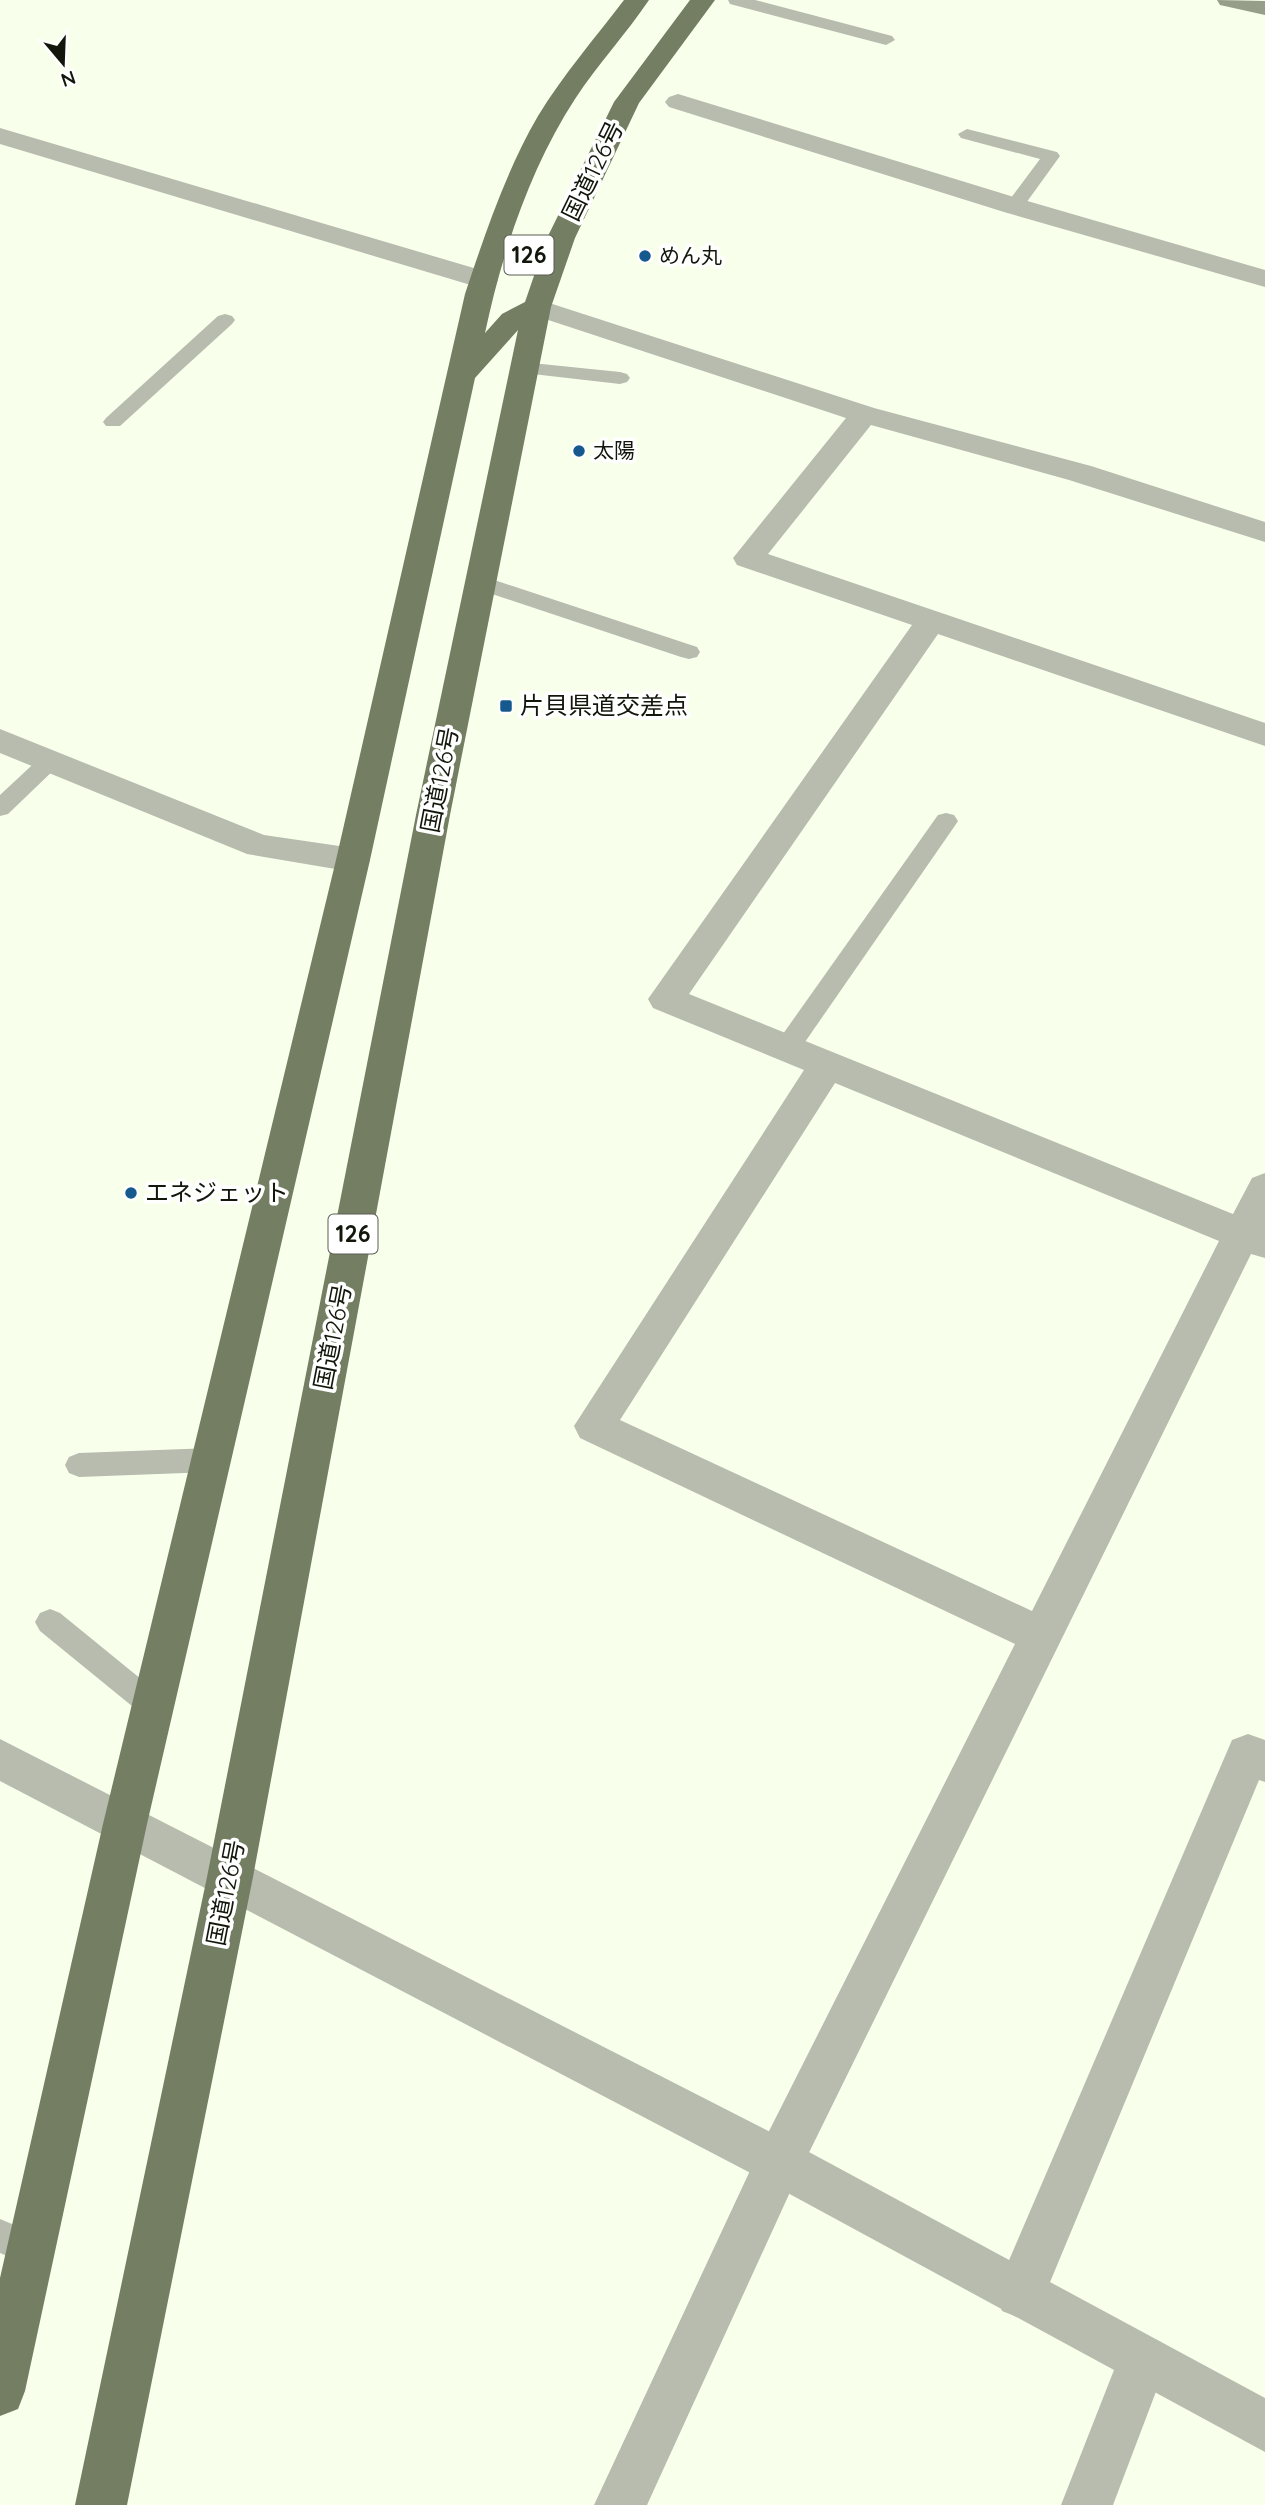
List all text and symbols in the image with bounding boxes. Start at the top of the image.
north arrow [28,28,98,98]
text: N [58,65,79,93]
street label: 国道126号 [555,116,629,225]
road number: 126 [504,236,554,274]
place label: めん丸 [659,242,722,268]
marker: めん丸 [637,248,653,264]
place label: 太陽 [593,437,635,463]
marker: 太陽 [571,443,587,459]
place label: 片貝県道交差点 [520,690,688,720]
marker: 片貝県道交差点 [498,698,514,714]
street label: 国道126号 [414,724,464,835]
place label: エネジェット [145,1177,289,1207]
marker: エネジェット [123,1185,139,1201]
road number: 126 [328,1214,378,1254]
street label: 国道126号 [307,1281,357,1392]
street label: 国道126号 [200,1837,250,1948]

